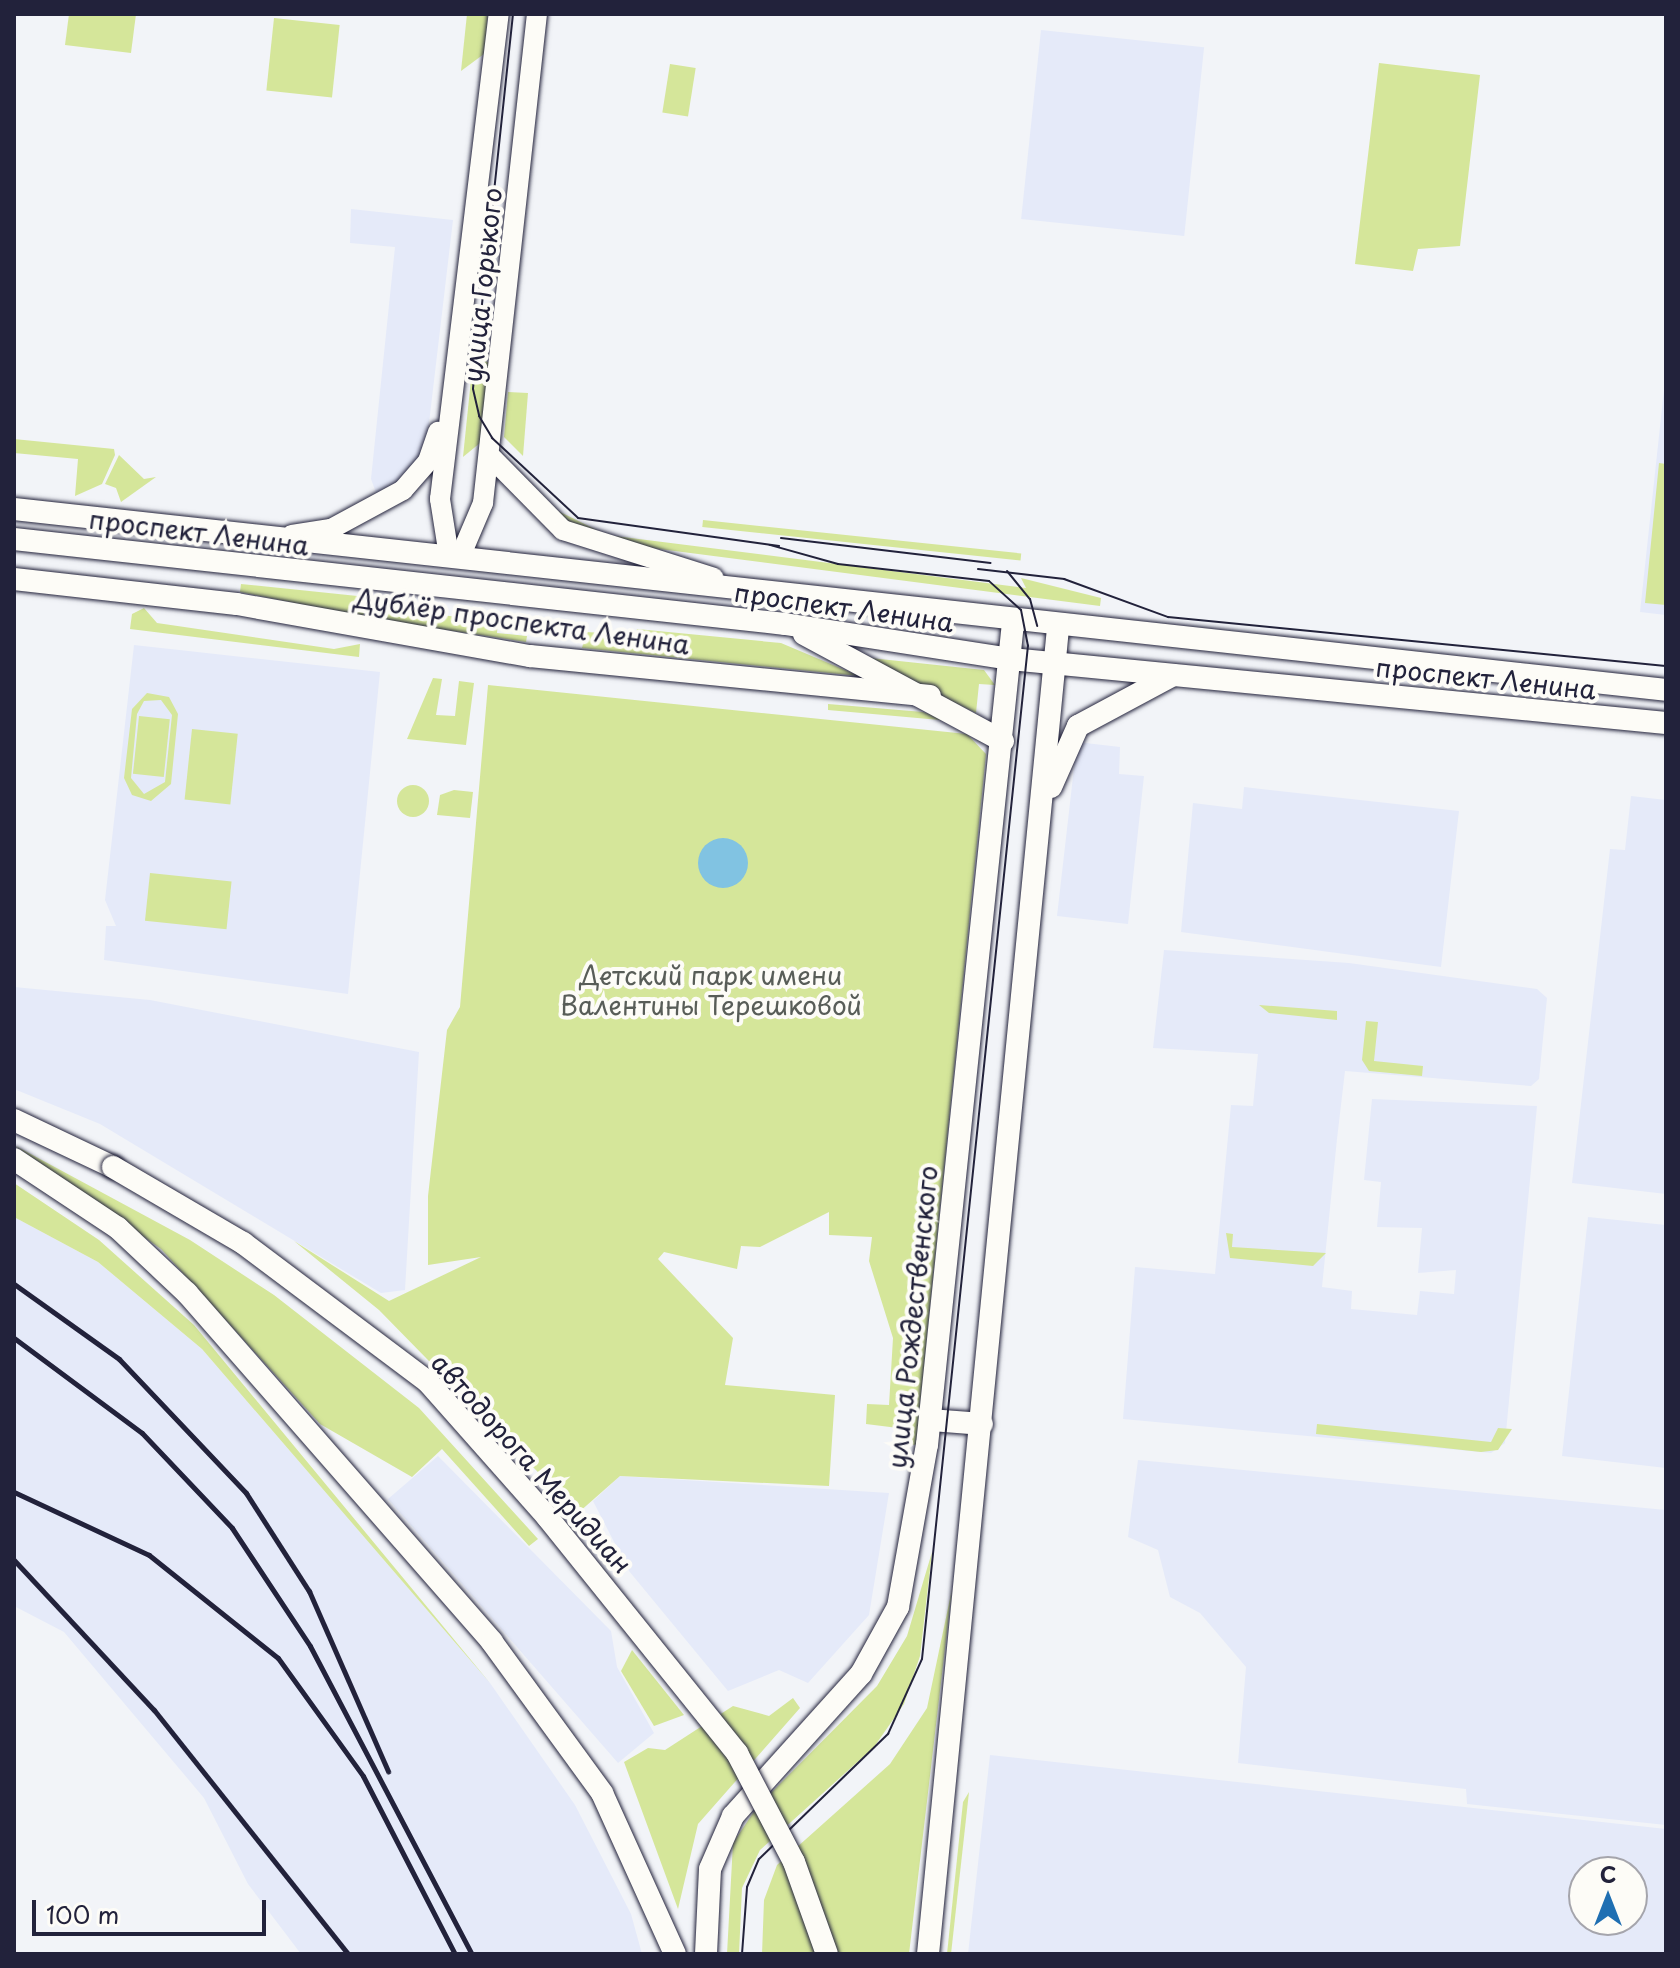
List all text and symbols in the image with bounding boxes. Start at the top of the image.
street label: улица Горького [456,185,508,385]
street label: проспект Ленина [87,503,311,561]
street label: проспект Ленина [732,576,956,638]
street label: Дублёр проспекта Ленина [352,582,692,660]
street label: проспект Ленина [1374,651,1598,705]
park label: Детский парк имени Валентины Терешковой [559,959,863,1020]
street label: улица Рождественского [880,1163,944,1471]
street label: автодорога Меридиан [425,1347,639,1579]
north arrow [1568,1856,1648,1936]
text: С [1600,1857,1616,1890]
scale bar [36,1884,270,1934]
text: 100 m [46,1896,119,1932]

